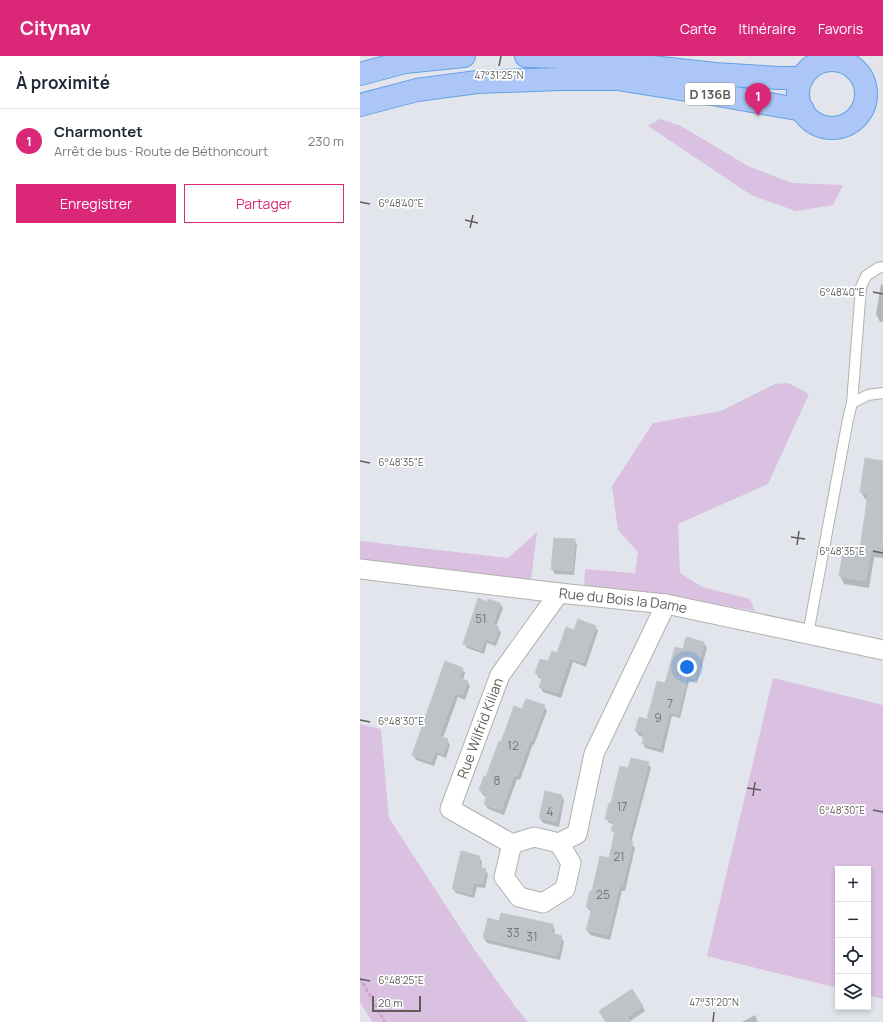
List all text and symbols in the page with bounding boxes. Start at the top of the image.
text: Citynav [20,15,91,41]
text: Carte [680,19,716,38]
text: Itinéraire [738,19,796,38]
text: Favoris [818,19,863,38]
text: 47°31'25"N [474,68,524,82]
text: À proximité [16,71,110,94]
road number: D 136B [685,83,735,105]
pin: 1 [745,83,771,116]
text: Charmontet [54,121,143,142]
text: 1 [26,132,32,150]
text: 230 m [308,132,344,150]
text: Arrêt de bus · Route de Béthoncourt [54,142,268,160]
button: Enregistrer [16,184,176,223]
button: Partager [184,184,344,223]
text: 6°48'40"E [379,196,424,210]
text: 6°48'40"E [820,285,865,299]
text: 6°48'35"E [378,455,424,469]
text: 6°48'35"E [819,544,865,558]
street label: Rue du Bois la Dame [558,583,689,617]
house number: 51 [475,610,487,627]
your location [677,657,697,677]
street label: Rue Wilfrid Kilian [452,675,507,781]
house number: 7 [667,695,673,712]
house number: 9 [654,709,662,726]
text: 6°48'30"E [378,714,424,728]
house number: 12 [507,737,519,754]
house number: 8 [494,772,501,789]
house number: 17 [617,798,627,815]
house number: 4 [546,803,554,820]
text: 6°48'30"E [819,803,865,817]
house number: 21 [613,848,625,865]
map controls [835,866,871,1010]
button: + [835,866,871,902]
house number: 25 [596,886,610,903]
button: − [835,902,871,938]
house number: 33 [506,924,520,941]
house number: 31 [526,928,538,945]
button: locate [835,938,871,974]
text: 6°48'25"E [378,973,424,987]
button: layers [835,974,871,1010]
scale bar [372,994,421,1013]
text: 20 m [378,995,403,1010]
text: 47°31'20"N [689,995,739,1009]

